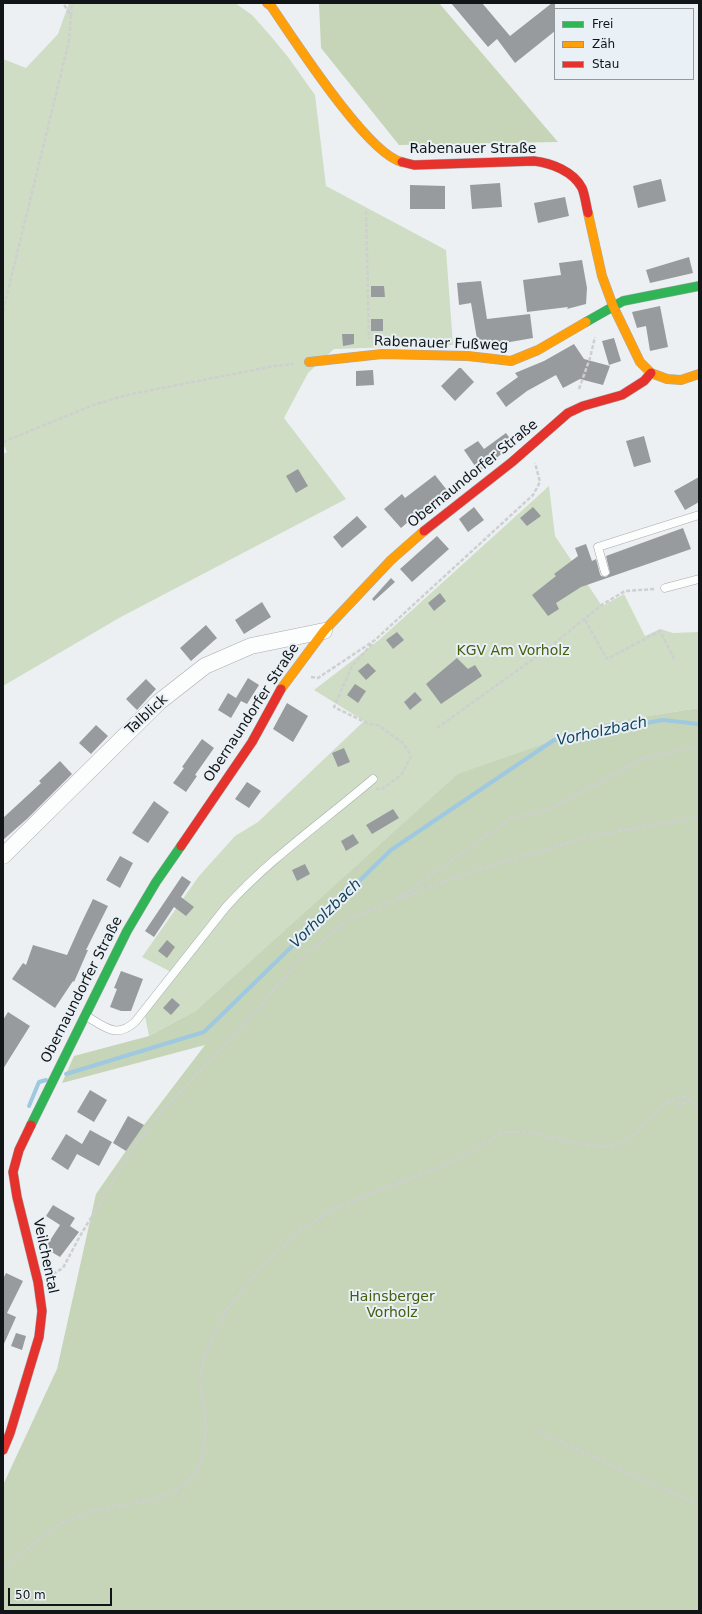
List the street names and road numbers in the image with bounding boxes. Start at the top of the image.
street label: Rabenauer Straße [410,141,536,157]
street label: Rabenauer Fußweg [373,333,509,355]
street label: Obernaundorfer Straße [405,416,541,532]
street label: Obernaundorfer Straße [201,640,303,786]
street label: Talblick [123,691,171,739]
street label: Obernaundorfer Straße [38,914,126,1066]
street label: Veilchental [29,1217,61,1295]

